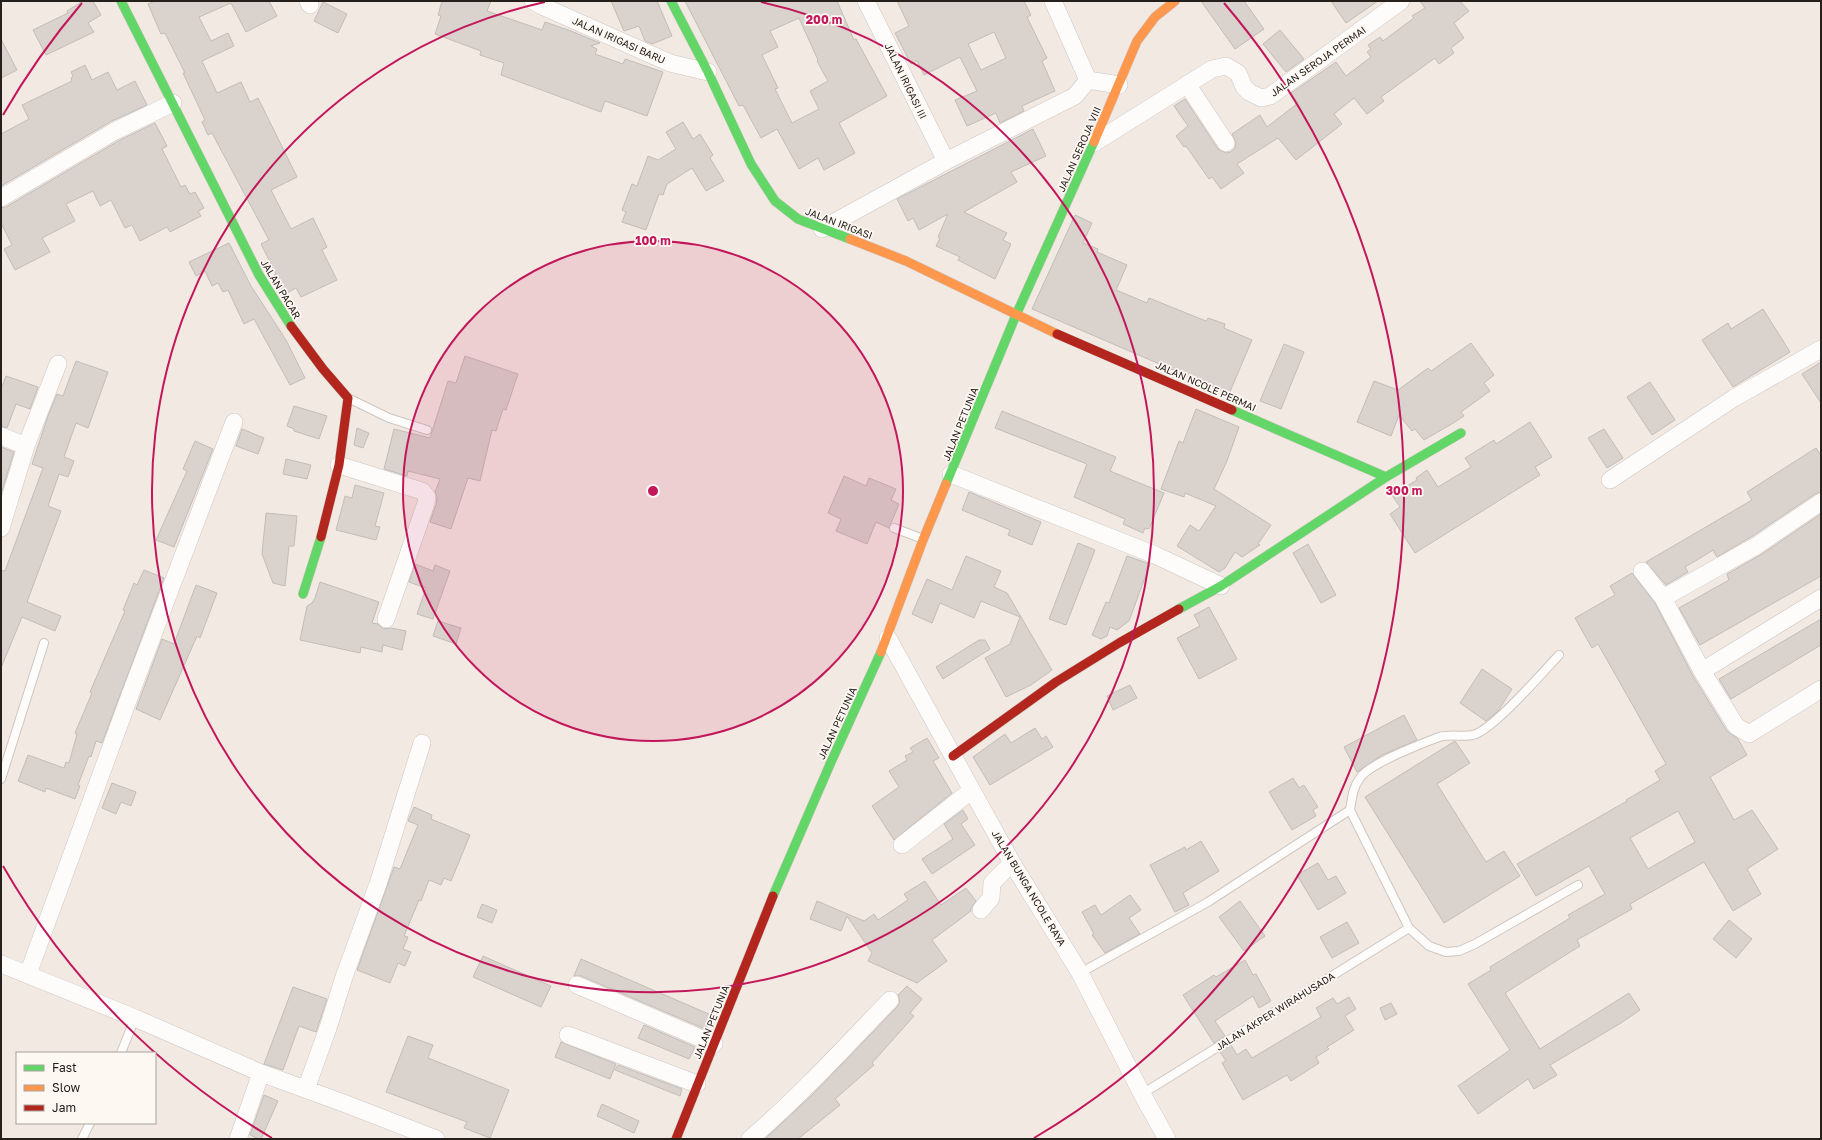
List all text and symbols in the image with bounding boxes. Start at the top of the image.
text: 200 m [806,12,842,27]
street label: JALAN IRIGASI BARU [571,14,667,66]
street label: JALAN SEROJA PERMAI [1268,23,1368,99]
street label: JALAN IRIGASI III [882,41,930,121]
street label: JALAN SEROJA VIII [1055,105,1103,193]
street label: JALAN IRIGASI [804,205,874,241]
text: 100 m [635,233,671,248]
street label: JALAN PACAR [259,257,304,321]
street label: JALAN NCOLE PERMAI [1154,358,1258,414]
street label: JALAN PETUNIA [940,385,980,463]
text: 300 m [1386,483,1422,498]
centre of rings [646,484,660,498]
street label: JALAN PETUNIA [815,685,859,761]
street label: JALAN BUNGA NCOLE RAYA [990,828,1069,948]
street label: JALAN AKPER WIRAHUSADA [1213,969,1337,1053]
street label: JALAN PETUNIA [691,983,731,1061]
legend [16,1052,156,1124]
text: Fast [52,1060,77,1075]
text: Slow [52,1080,80,1095]
text: Jam [52,1100,76,1115]

